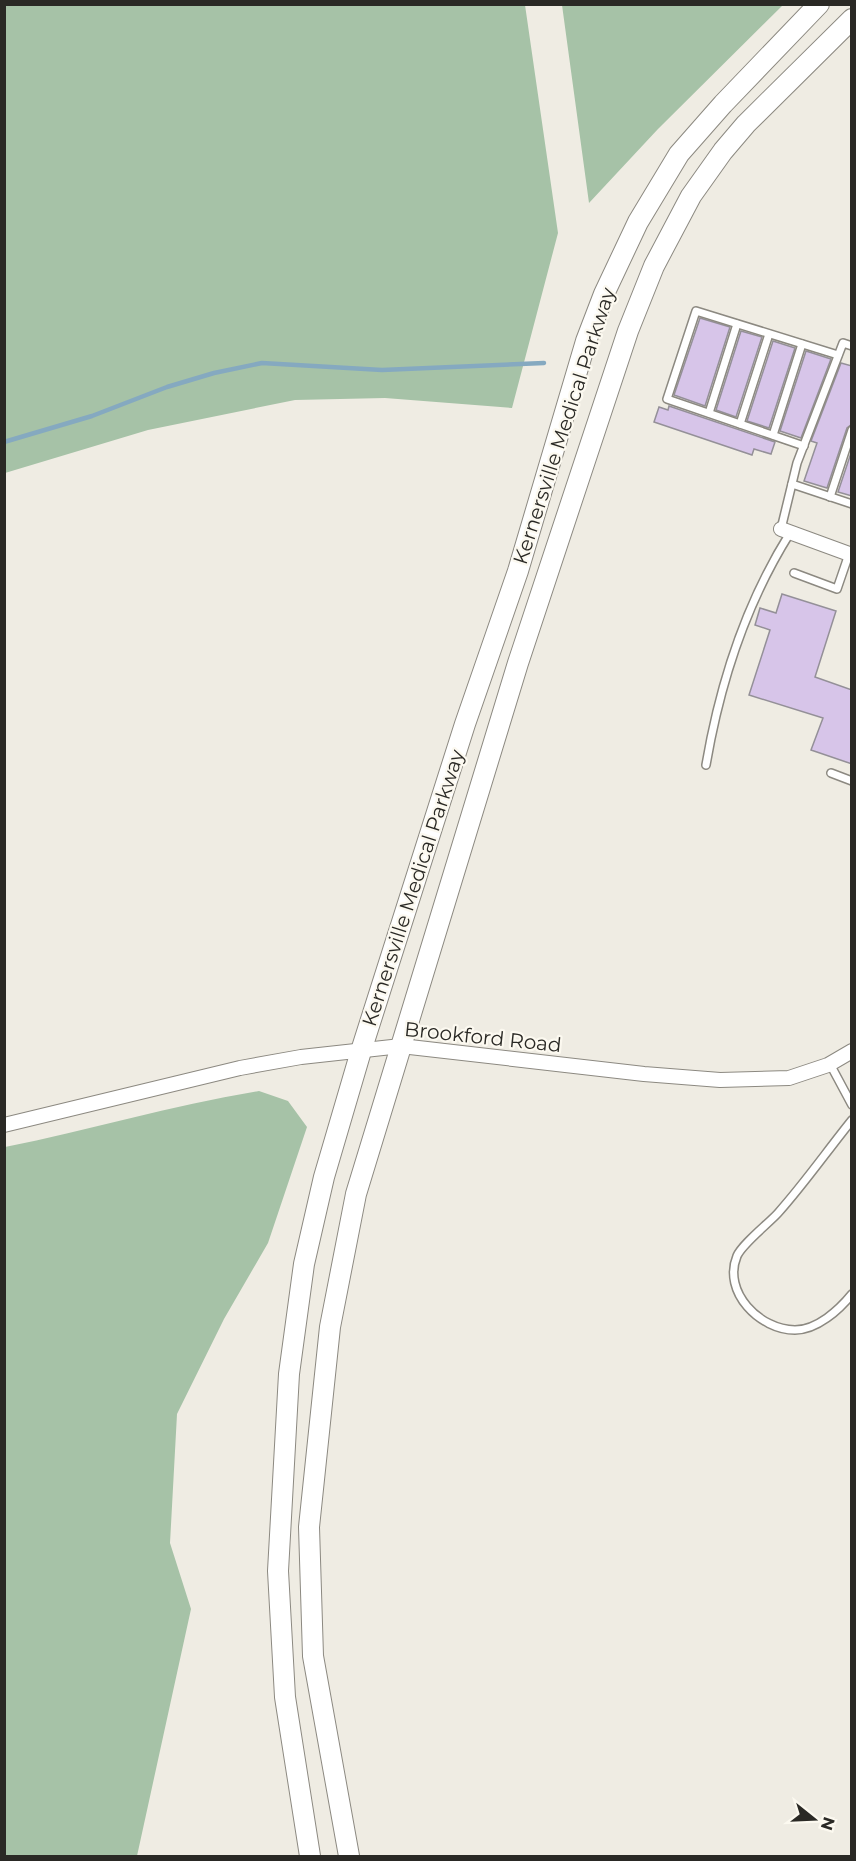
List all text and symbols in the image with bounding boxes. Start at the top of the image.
street label: Kernersville Medical Parkway [508,284,620,567]
street label: Kernersville Medical Parkway [357,746,469,1029]
street label: Brookford Road [403,1017,563,1057]
north arrow [784,1789,844,1849]
text: N [817,1814,839,1833]

